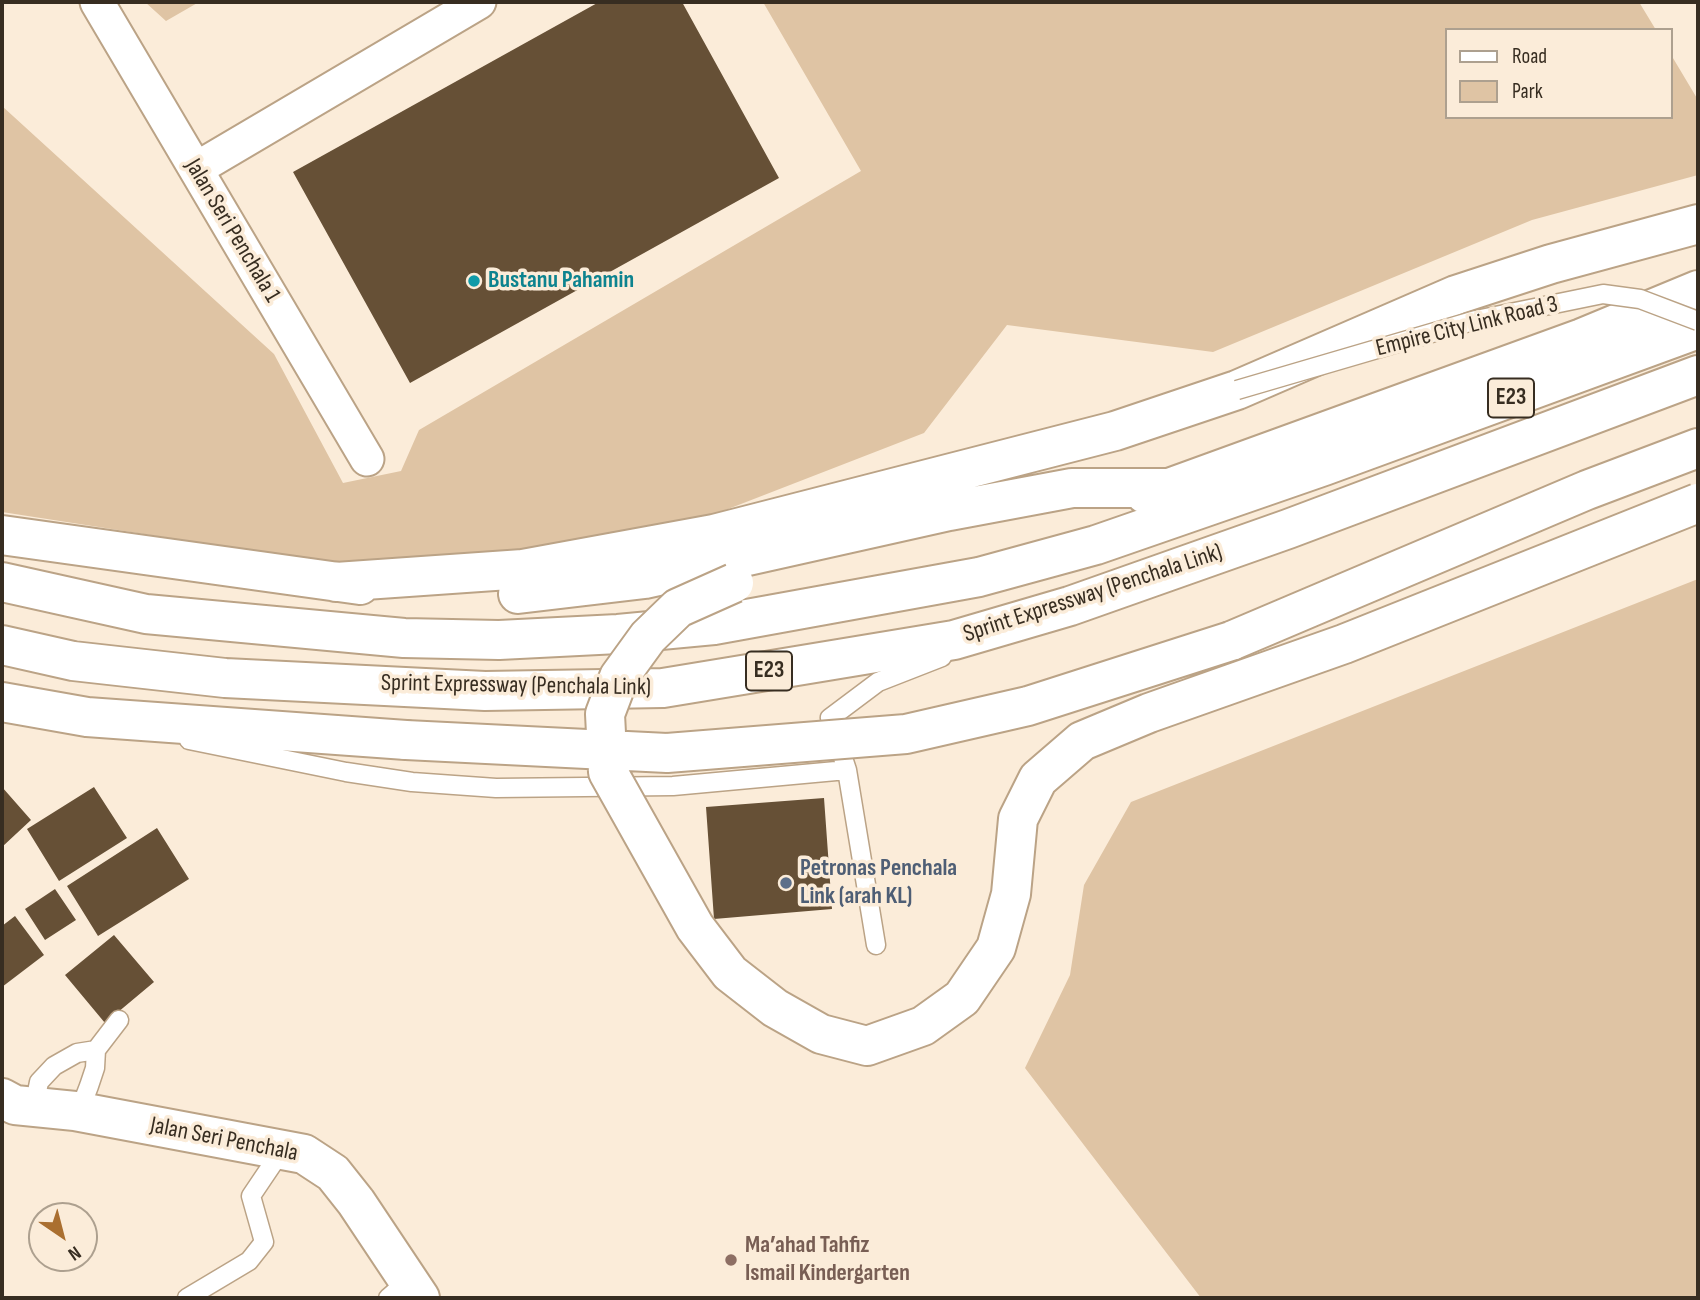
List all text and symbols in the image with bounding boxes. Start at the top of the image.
legend [1444,28,1672,119]
text: Road [1512,44,1547,69]
text: Park [1512,79,1543,104]
street label: Jalan Seri Penchala 1 [178,154,286,308]
place label: Bustanu Pahamin [488,267,634,295]
marker: Bustanu Pahamin [466,273,482,289]
street label: Empire City Link Road 3 [1373,290,1561,364]
road number: E23 [1488,378,1534,418]
street label: Sprint Expressway (Penchala Link) [960,539,1226,649]
road number: E23 [746,652,792,691]
street label: Sprint Expressway (Penchala Link) [381,669,651,703]
place label: Petronas Penchala Link (arah KL) [800,855,957,911]
marker: Petronas Penchala Link (arah KL) [778,875,794,891]
street label: Jalan Seri Penchala [148,1112,300,1168]
north arrow [28,1202,98,1272]
place label: Ma’ahad Tahfiz Ismail Kindergarten [745,1232,910,1288]
text: N [63,1241,85,1265]
marker: Ma’ahad Tahfiz Ismail Kindergarten [723,1252,739,1268]

